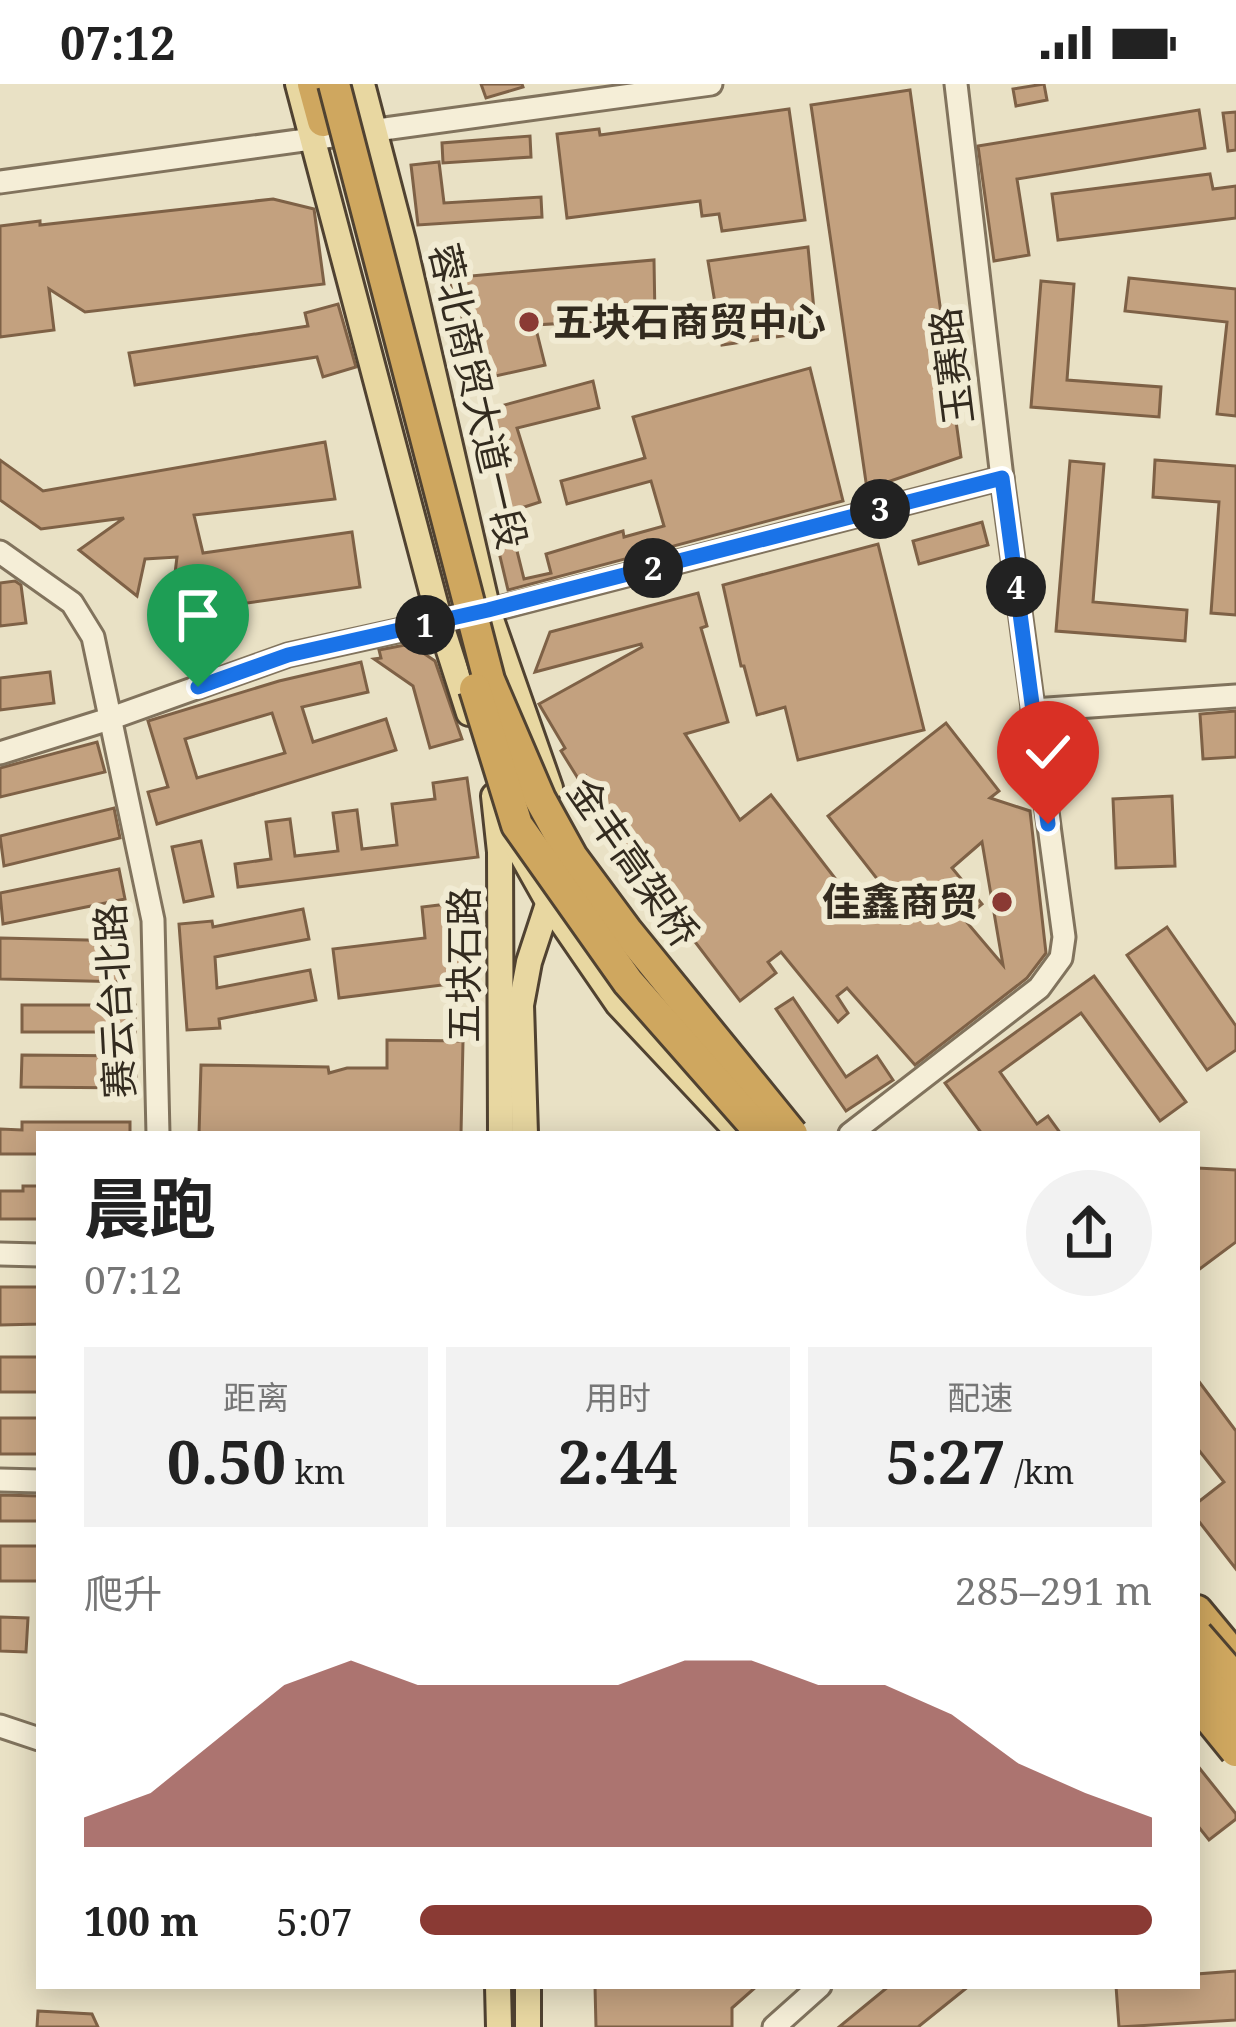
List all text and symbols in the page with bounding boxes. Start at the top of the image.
text: 07:12 [60,12,175,73]
street label: 蓉北商贸大道一段 [419,238,540,554]
place label: 五块石商贸中心 [553,294,826,347]
street label: 玉赛路 [917,305,984,427]
marker: 五块石商贸中心 [516,309,542,335]
pin: 3 [850,479,910,539]
text: 3 [871,486,889,531]
pin: 2 [623,538,683,598]
text: 2 [644,545,662,590]
pin: 4 [986,557,1046,617]
pin [147,564,249,687]
text: 4 [1007,564,1025,609]
icon: arrive [165,582,231,648]
pin: 1 [395,595,455,655]
text: 1 [416,602,434,647]
pin [997,701,1099,824]
icon: check [1015,719,1081,785]
street label: 金丰高架桥 [557,766,712,956]
place label: 佳鑫商贸 [822,874,978,927]
street label: 五块石路 [436,887,489,1043]
marker: 佳鑫商贸 [989,889,1015,915]
street label: 赛云台北路 [82,902,145,1100]
text: 晨跑 [84,1162,216,1252]
button: share [1026,1170,1152,1296]
text: 07:12 [84,1252,182,1305]
text: 距离 [223,1375,289,1420]
text: 用时 [585,1375,651,1420]
text: 配速 [947,1375,1013,1420]
text: 0.50 [167,1420,286,1502]
text: 2:44 [558,1420,678,1502]
text: 5:27 [886,1420,1006,1502]
text: km [286,1449,345,1494]
text: /km [1006,1449,1074,1494]
text: 285–291 m [955,1563,1152,1616]
text: 爬升 [84,1566,162,1619]
text: 100 m [84,1894,199,1947]
text: 5:07 [276,1894,353,1947]

